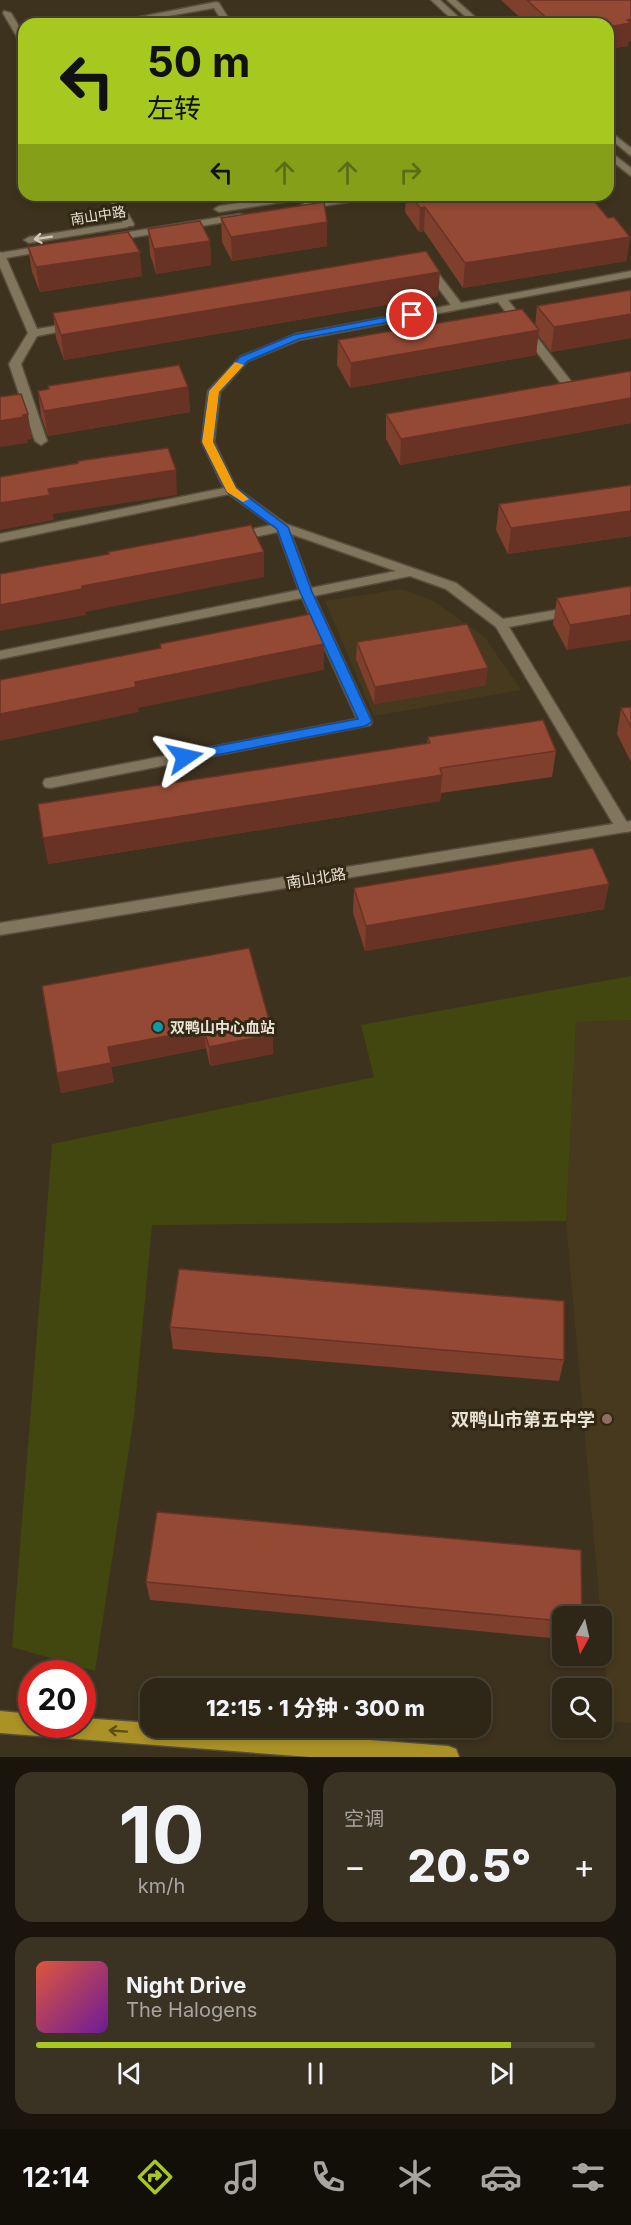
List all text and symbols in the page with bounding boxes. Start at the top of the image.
text: 50 m [147,36,250,87]
icon: left [48,42,126,120]
text: 左转 [147,92,201,125]
icon: left [205,156,238,189]
icon: ahead [268,156,301,189]
icon: ahead [331,156,364,189]
icon: right [394,156,427,189]
street label: 南山中路 [69,202,127,228]
one-way arrow [33,233,53,244]
pin [386,289,437,340]
icon: arrive [395,298,428,331]
position arrow [153,725,217,789]
street label: 南山北路 [285,864,347,892]
place label: 双鸭山中心血站 [170,1018,275,1037]
marker: 双鸭山中心血站 [151,1020,165,1034]
place label: 双鸭山市第五中学 [451,1409,595,1430]
marker: 双鸭山市第五中学 [600,1412,614,1426]
north arrow [552,1606,612,1666]
map controls [552,1606,612,1738]
speed limit sign: 20 [18,1660,96,1738]
button: search [552,1678,612,1738]
text: 12:15 · 1 分钟 · 300 m [206,1695,425,1721]
one-way arrow [108,1725,128,1736]
text: 10 [118,1787,205,1882]
text: 空调 [344,1807,384,1831]
text: 20.5° [408,1838,531,1893]
text: − [344,1846,366,1886]
text: + [573,1846,595,1886]
text: km/h [138,1874,185,1898]
text: Night Drive [126,1972,246,1998]
text: The Halogens [126,1998,257,2022]
icon: previous [113,2057,146,2090]
icon: pause [299,2057,332,2090]
icon: next [485,2057,518,2090]
icon: directions [134,2156,176,2198]
icon: music [221,2156,263,2198]
icon: phone [307,2156,349,2198]
icon: climate [394,2156,436,2198]
icon: car [480,2156,522,2198]
icon: filters [567,2156,609,2198]
text: 12:14 [22,2161,90,2194]

